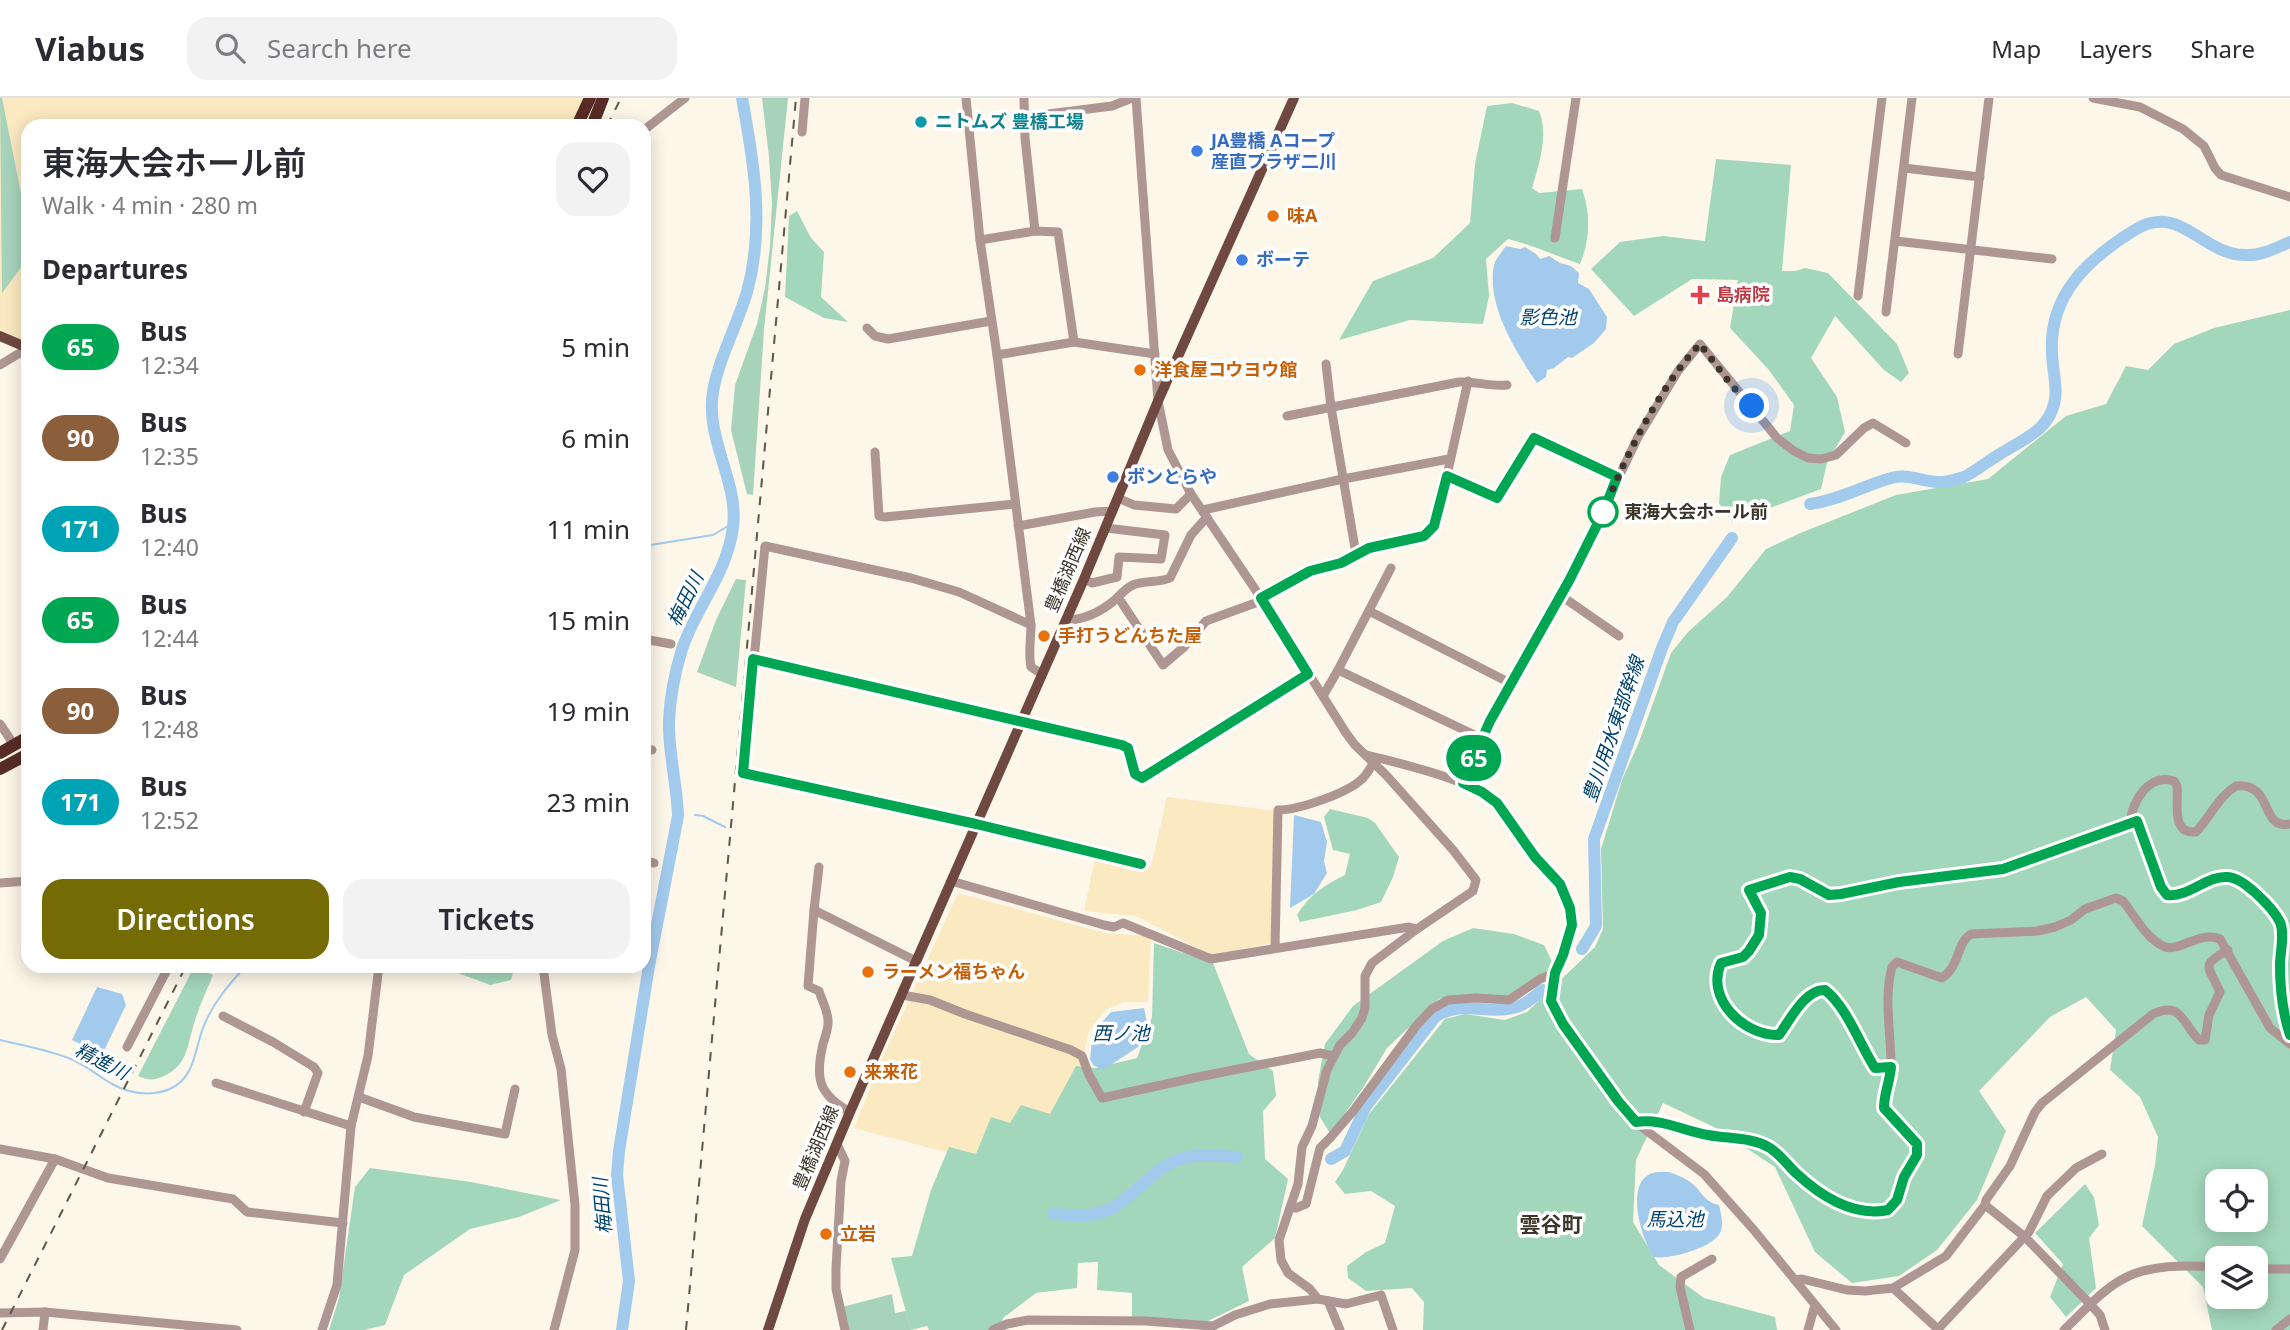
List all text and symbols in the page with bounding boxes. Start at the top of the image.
search box [187,17,677,80]
text: Viabus [35,26,145,71]
icon: search [211,29,249,67]
text: Search here [267,30,412,66]
text: Map [1991,32,2041,65]
text: Layers [2079,32,2153,65]
text: Share [2191,32,2255,65]
place label: ニトムズ 豊橋工場 [935,109,1084,133]
marker: ニトムズ 豊橋工場 [913,114,929,130]
place label: JA豊橋 Aコープ 産直プラザ二川 [1209,128,1337,173]
text: 東海大会ホール前 [42,140,306,185]
button: heart [556,142,630,216]
marker: JA豊橋 Aコープ 産直プラザ二川 [1189,143,1205,159]
text: Walk · 4 min · 280 m [42,189,258,221]
place label: 味A [1287,203,1318,227]
marker: 味A [1265,208,1281,224]
place label: ボーテ [1256,247,1310,271]
text: Departures [42,251,188,287]
marker: ボーテ [1234,252,1250,268]
place label: 島病院 [1716,282,1770,306]
marker: 島病院 [1690,285,1710,305]
water label: 影色池 [1519,304,1578,330]
text: Bus [140,313,187,349]
text: 5 min [561,329,630,365]
text: 65 [67,330,94,363]
text: 12:34 [140,349,199,381]
place label: 洋食屋コウヨウ館 [1154,357,1297,381]
marker: 洋食屋コウヨウ館 [1132,362,1148,378]
your location [1734,388,1769,423]
text: Bus [140,404,187,440]
text: 6 min [561,420,630,456]
text: 90 [67,421,94,454]
text: 12:35 [140,440,199,472]
place label: ボンとらや [1127,464,1217,488]
marker: ボンとらや [1105,469,1121,485]
text: Bus [140,495,187,531]
marker: 東海大会ホール前 [1588,497,1618,527]
place label: 東海大会ホール前 [1624,499,1768,523]
text: 11 min [546,511,630,547]
text: 171 [60,512,101,545]
street label: 豊橋湖西線 [1038,523,1096,616]
text: 12:40 [140,531,199,563]
water label: 梅田川 [661,566,710,630]
text: Bus [140,586,187,622]
text: 15 min [546,602,630,638]
text: 65 [67,603,94,636]
text: 12:44 [140,622,199,654]
place label: 手打うどんちた屋 [1058,623,1202,647]
marker: 手打うどんちた屋 [1036,628,1052,644]
water label: 豊川用水東部幹線 [1576,651,1651,805]
text: Bus [140,677,187,713]
text: 19 min [546,693,630,729]
text: 90 [67,694,94,727]
text: 12:48 [140,713,199,745]
line badge: 65 [1442,735,1506,781]
text: 65 [1460,741,1488,774]
text: Bus [140,768,187,804]
text: 23 min [546,784,630,820]
text: 171 [60,785,101,818]
text: 12:52 [140,804,199,836]
button: Directions [42,879,329,959]
button: Tickets [343,879,630,959]
place label: ラーメン福ちゃん [882,959,1025,983]
marker: ラーメン福ちゃん [860,964,876,980]
water label: 西ノ池 [1092,1020,1151,1046]
water label: 精進川 [71,1036,135,1086]
place label: 来来花 [864,1059,918,1083]
marker: 来来花 [842,1064,858,1080]
street label: 豊橋湖西線 [786,1101,844,1194]
map controls [2205,1169,2268,1309]
button: locate [2205,1169,2268,1232]
water label: 梅田川 [586,1174,617,1236]
water label: 馬込池 [1646,1206,1705,1232]
district label: 雲谷町 [1520,1210,1583,1238]
place label: 立岩 [840,1221,876,1245]
marker: 立岩 [818,1226,834,1242]
button: layers [2205,1246,2268,1309]

